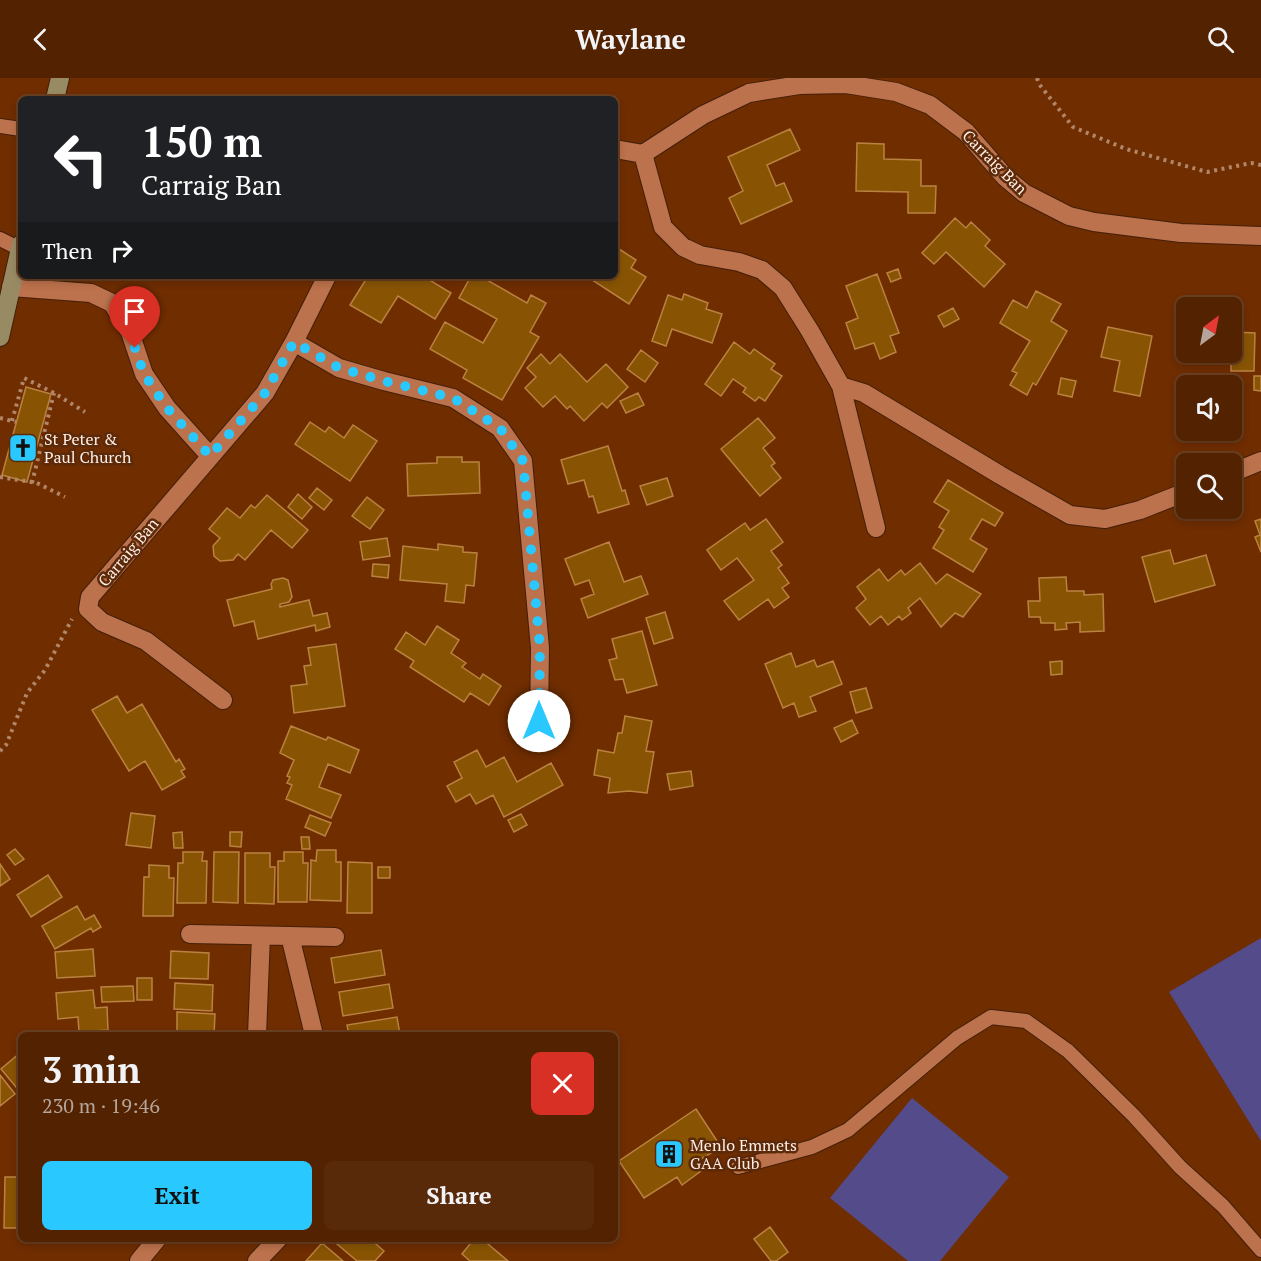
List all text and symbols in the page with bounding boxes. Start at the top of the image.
text: Waylane [575,21,686,57]
icon: back [24,23,57,56]
icon: search [1204,23,1237,56]
text: 150 m [141,113,262,169]
icon: left [42,120,120,198]
street label: Carraig Ban [958,125,1033,200]
text: Carraig Ban [141,167,282,203]
icon: right [105,234,138,267]
text: Then [42,236,93,265]
pin [109,286,160,348]
icon: arrive [118,295,151,328]
north arrow [1176,297,1242,363]
map controls [1176,297,1242,519]
button: sound [1176,375,1242,441]
place label: St Peter & Paul Church [44,428,132,468]
church icon: St Peter & Paul Church [7,432,39,464]
button: search [1176,453,1242,519]
street label: Carraig Ban [93,513,164,591]
position arrow [507,689,571,753]
text: 3 min [42,1046,140,1093]
button: close [531,1052,594,1115]
text: 230 m · 19:46 [42,1092,160,1119]
place label: Menlo Emmets GAA Club [690,1134,797,1174]
building icon: Menlo Emmets GAA Club [653,1138,685,1170]
button: Exit [42,1161,312,1230]
button: Share [324,1161,594,1230]

